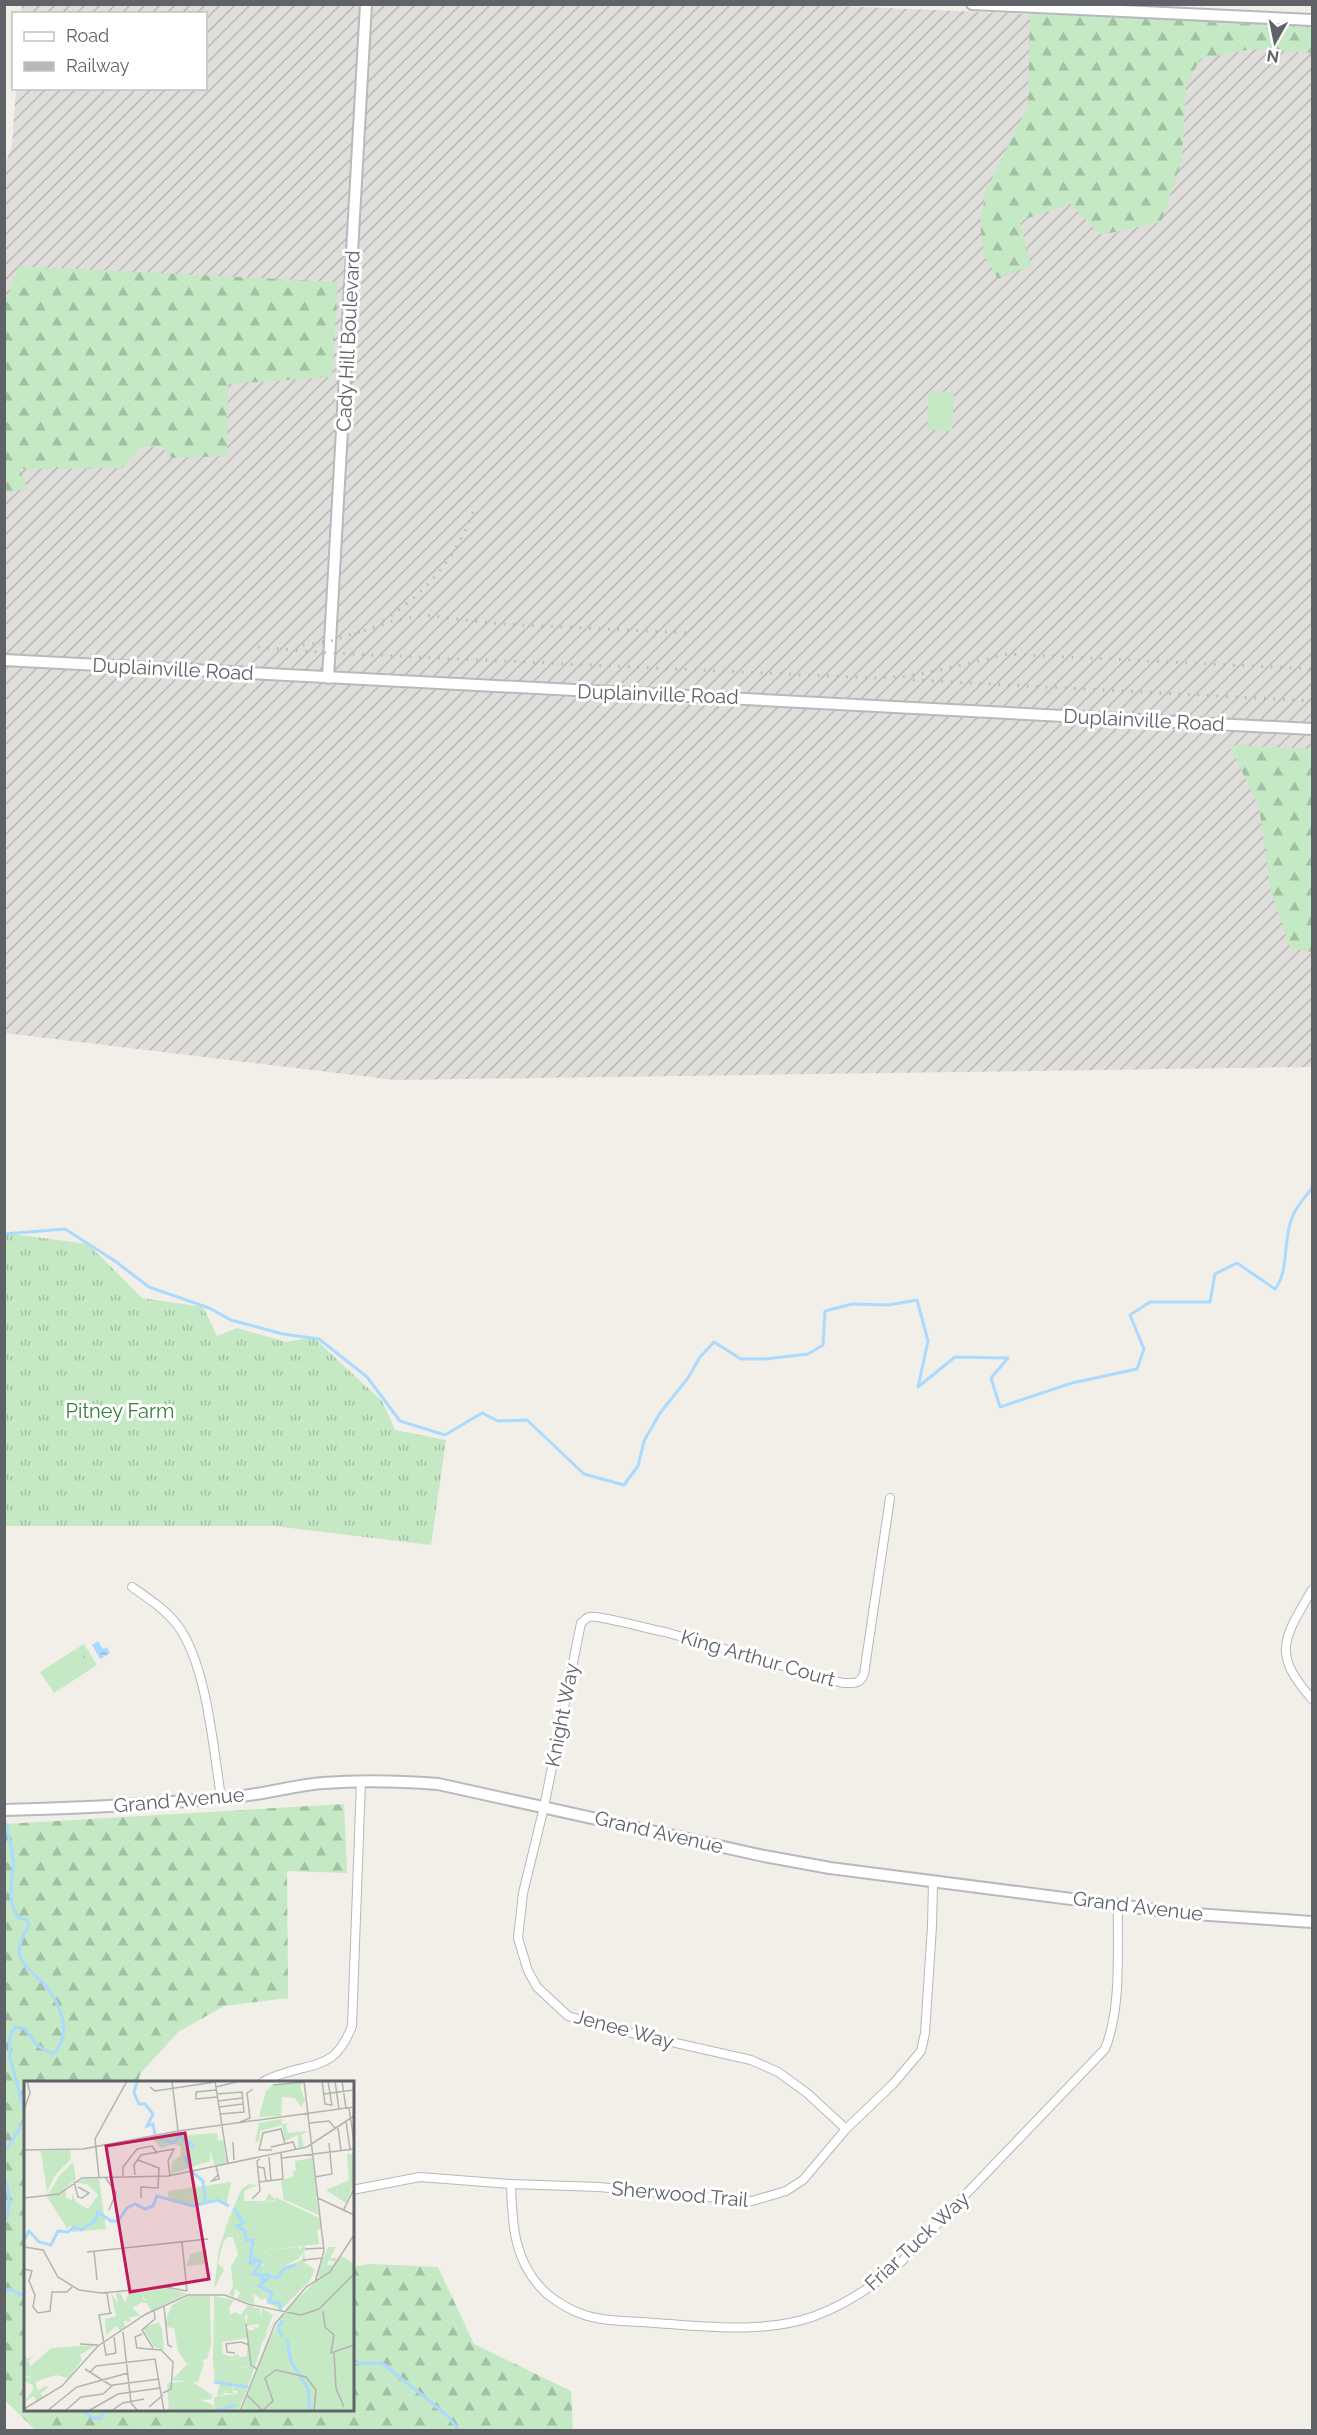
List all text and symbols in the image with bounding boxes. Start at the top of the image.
legend [12,12,207,90]
north arrow [1245,12,1305,72]
text: Road [66,25,109,46]
text: N [1265,46,1280,67]
text: Railway [66,55,130,76]
street label: Cady Hill Boulevard [331,250,365,432]
street label: Duplainville Road [92,653,254,685]
street label: Duplainville Road [577,679,739,709]
street label: Duplainville Road [1063,704,1225,736]
park label: Pitney Farm [66,1399,174,1423]
street label: King Arthur Court [678,1625,838,1692]
street label: Knight Way [540,1661,584,1769]
street label: Grand Avenue [113,1782,246,1818]
street label: Grand Avenue [592,1806,726,1858]
street label: Grand Avenue [1072,1886,1205,1926]
street label: Jenee Way [572,2004,677,2054]
inset map [24,2081,354,2411]
street label: Sherwood Trail [611,2176,750,2212]
street label: Friar Tuck Way [860,2186,974,2295]

